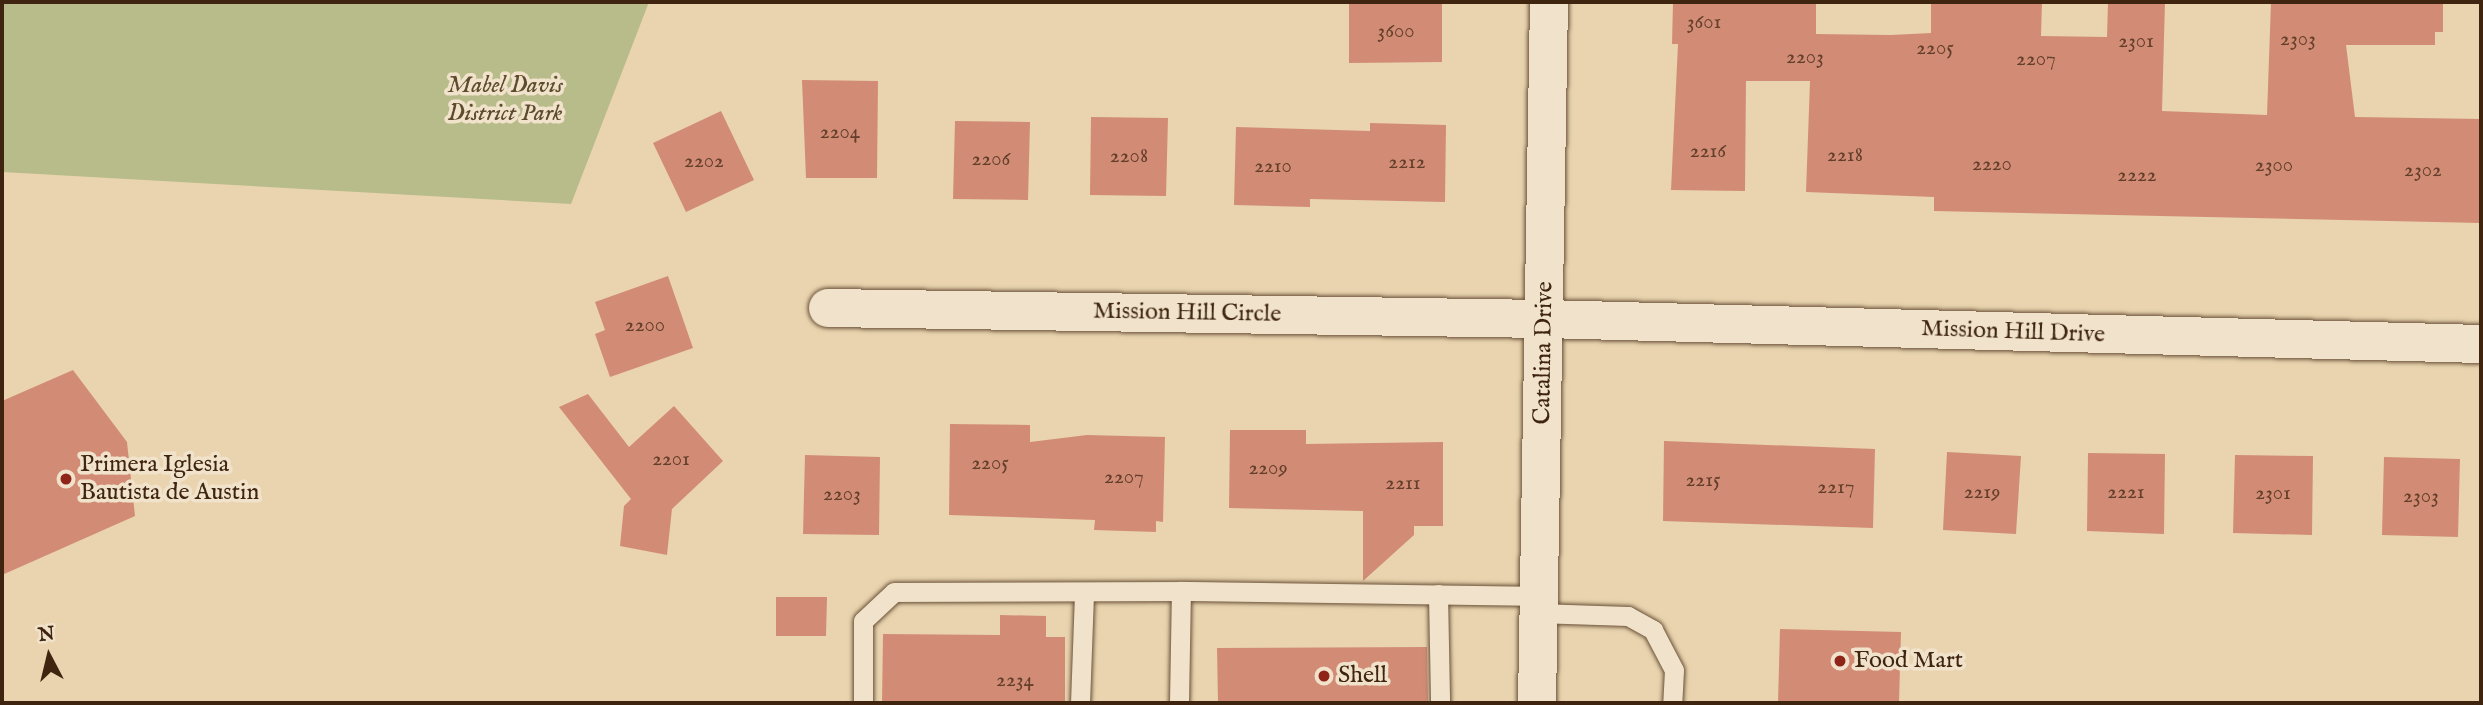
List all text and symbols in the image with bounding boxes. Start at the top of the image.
house number: 3601 [1687,10,1721,36]
house number: 3600 [1377,19,1415,45]
house number: 2303 [2280,27,2316,53]
house number: 2301 [2118,29,2154,55]
house number: 2205 [1916,36,1954,62]
house number: 2203 [1786,45,1824,71]
house number: 2207 [2016,47,2056,73]
park label: Mabel Davis District Park [447,72,563,128]
house number: 2204 [820,120,860,146]
house number: 2216 [1690,139,1726,165]
house number: 2218 [1827,143,1863,169]
house number: 2208 [1110,144,1148,170]
house number: 2206 [972,147,1010,173]
house number: 2202 [684,149,724,175]
house number: 2212 [1388,150,1426,176]
house number: 2220 [1972,152,2012,178]
house number: 2300 [2255,153,2293,179]
house number: 2210 [1254,154,1292,180]
house number: 2302 [2404,158,2442,184]
house number: 2222 [2117,163,2157,189]
street label: Catalina Drive [1528,281,1560,425]
street label: Mission Hill Circle [1092,297,1282,329]
house number: 2200 [625,313,665,339]
street label: Mission Hill Drive [1920,314,2106,350]
house number: 2201 [652,447,690,473]
place label: Primera Iglesia Bautista de Austin [80,451,259,507]
house number: 2205 [971,451,1009,477]
house number: 2209 [1248,456,1288,482]
house number: 2207 [1104,465,1144,491]
house number: 2215 [1685,468,1721,494]
marker: Primera Iglesia Bautista de Austin [58,471,74,487]
house number: 2211 [1385,471,1421,497]
house number: 2217 [1817,475,1855,501]
house number: 2219 [1964,480,2000,506]
house number: 2221 [2107,480,2145,506]
house number: 2301 [2255,481,2291,507]
house number: 2203 [823,482,861,508]
house number: 2303 [2403,484,2439,510]
north arrow [14,621,84,691]
text: N [37,622,56,648]
place label: Food Mart [1854,647,1963,675]
marker: Food Mart [1832,653,1848,669]
place label: Shell [1338,662,1387,690]
house number: 2234 [996,668,1034,694]
marker: Shell [1316,668,1332,684]

